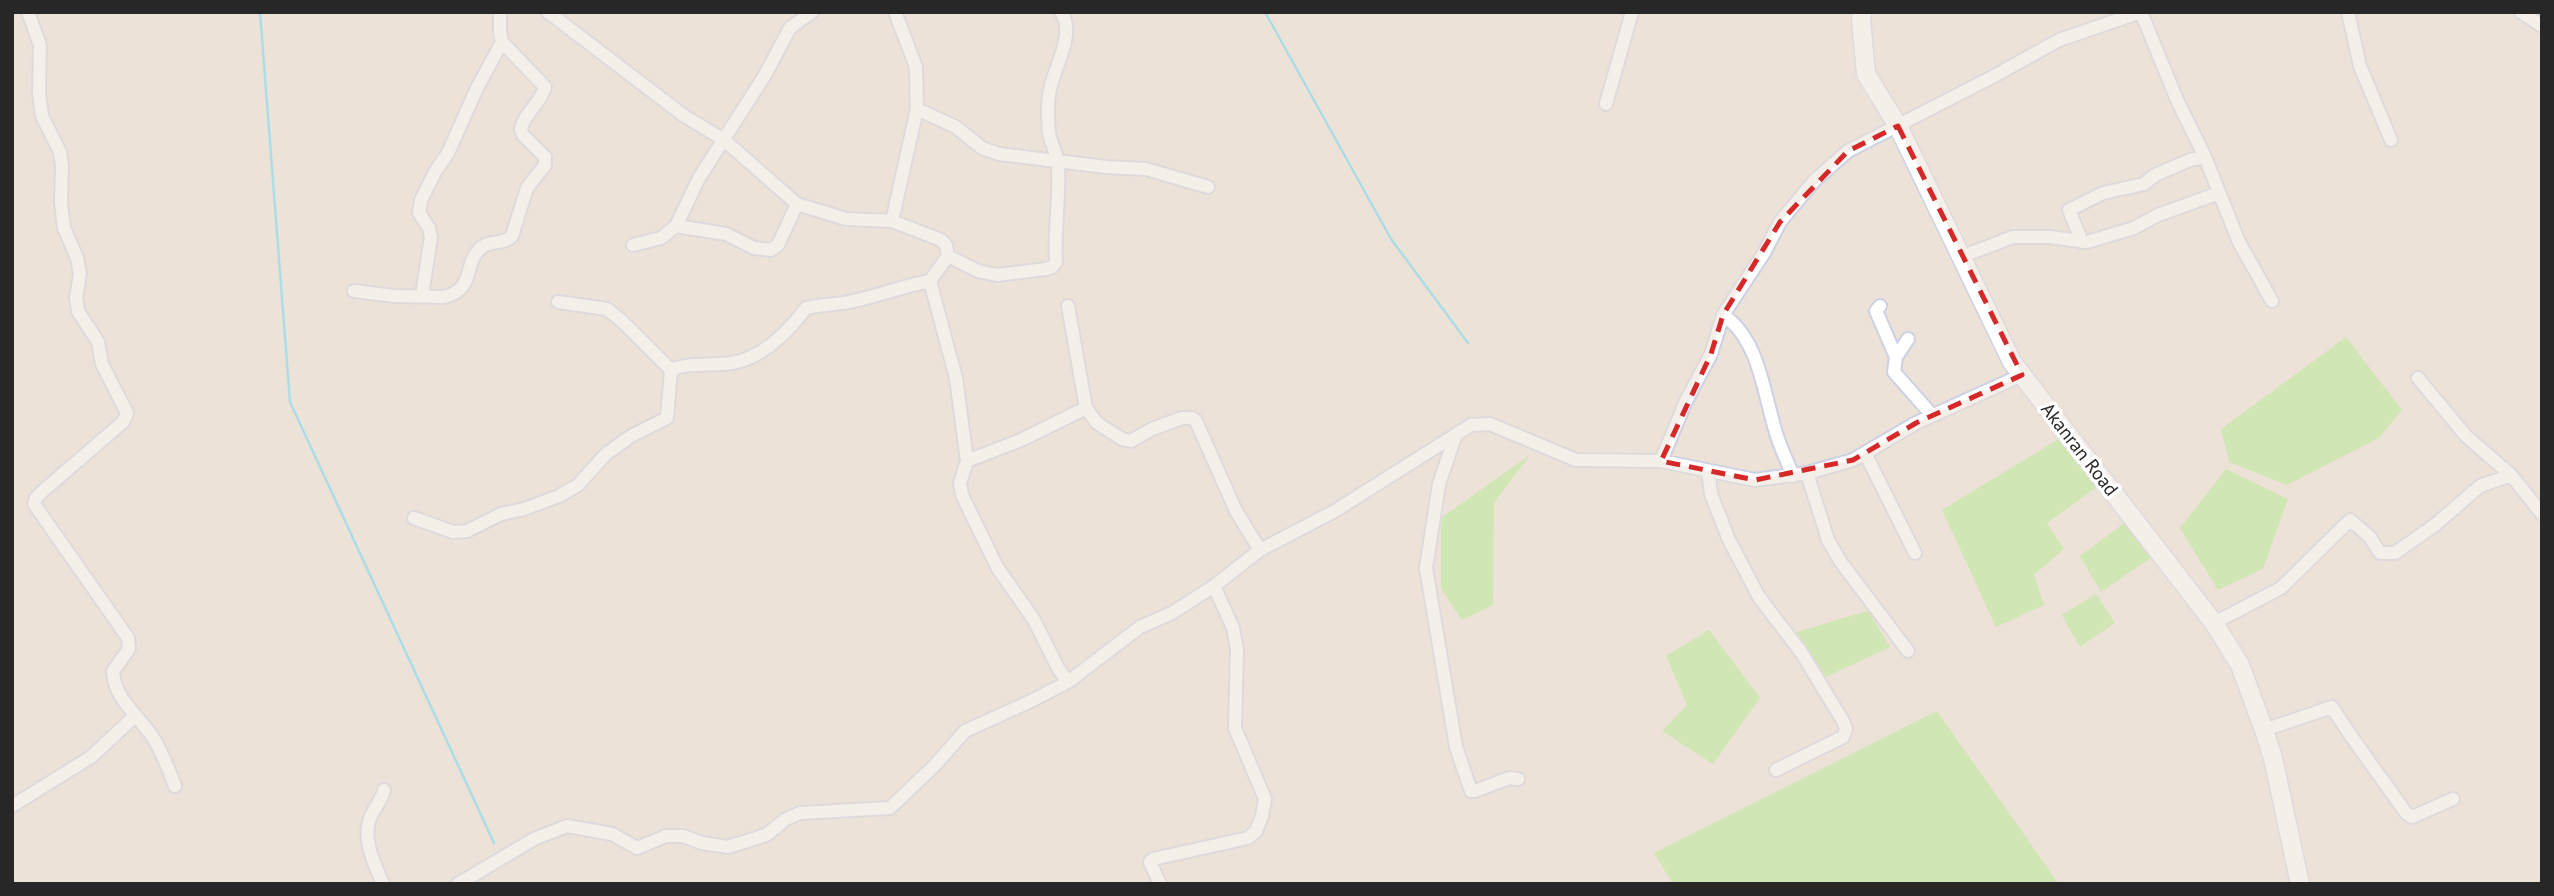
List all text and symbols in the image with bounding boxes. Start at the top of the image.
street label: Akanran Road [2036,398,2124,500]

